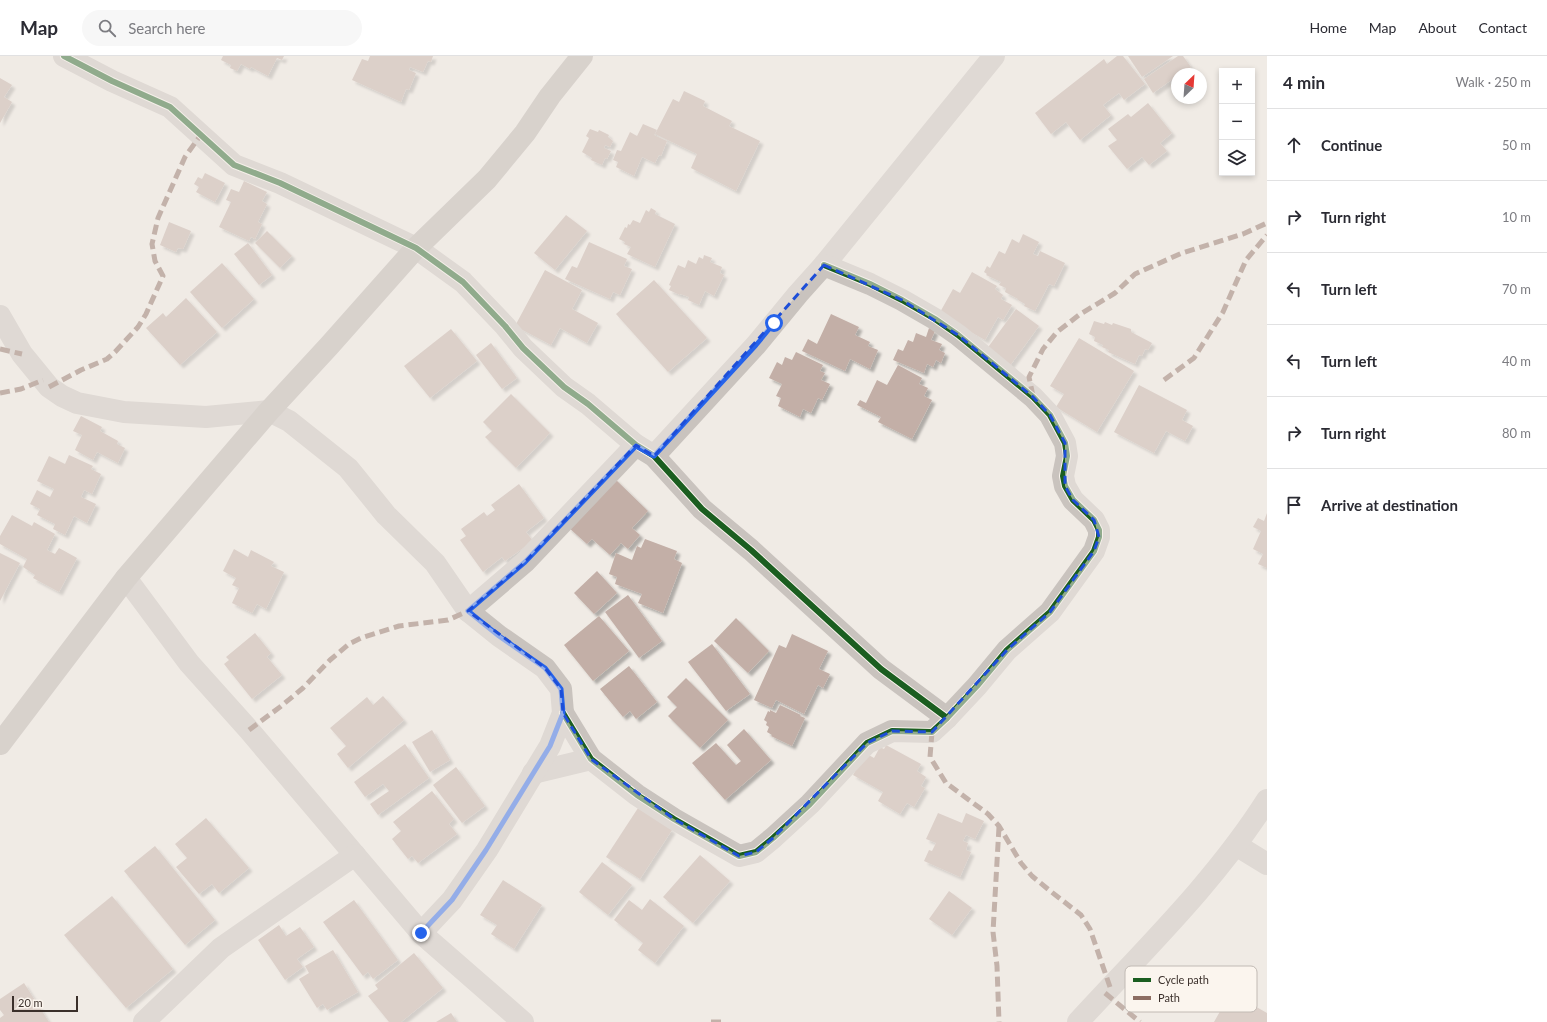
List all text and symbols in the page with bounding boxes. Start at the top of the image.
search box [82,10,362,46]
text: Map [20,16,58,39]
icon: search [96,17,118,39]
text: Search here [128,19,206,37]
text: Home [1309,19,1347,36]
text: Map [1369,19,1396,36]
text: About [1418,19,1456,36]
text: Contact [1478,19,1527,36]
north arrow [1171,68,1207,104]
map controls [1219,68,1255,176]
button: + [1219,68,1255,104]
text: 4 min [1283,72,1325,93]
text: Walk · 250 m [1455,74,1531,90]
button: − [1219,104,1255,140]
icon: ahead [1283,134,1305,156]
text: Continue [1321,136,1382,154]
text: 50 m [1502,137,1531,153]
button: layers [1219,140,1255,176]
icon: right [1283,206,1305,228]
text: Turn right [1321,208,1386,226]
text: 10 m [1502,209,1531,225]
icon: left [1283,278,1305,300]
text: Turn left [1321,280,1377,298]
text: 70 m [1502,281,1531,297]
route start [765,314,783,332]
icon: left [1283,350,1305,372]
text: Turn left [1321,352,1377,370]
text: 40 m [1502,353,1531,369]
icon: right [1283,422,1305,444]
text: Turn right [1321,424,1386,442]
text: 80 m [1502,425,1531,441]
icon: arrive [1283,494,1305,516]
text: Arrive at destination [1321,496,1458,514]
route end [412,924,430,942]
legend [1125,966,1257,1012]
text: Cycle path [1158,973,1209,986]
text: Path [1158,991,1180,1004]
scale bar [12,994,78,1013]
text: 20 m [18,996,43,1009]

